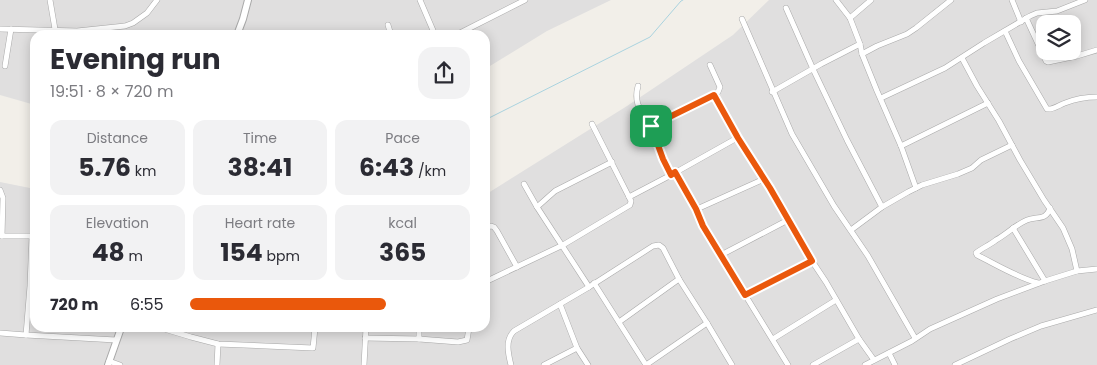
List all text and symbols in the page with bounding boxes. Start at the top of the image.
map controls [1036,15,1081,60]
button: layers [1036,15,1081,60]
text: Evening run [50,40,221,79]
button: share [418,47,470,99]
text: 19:51 · 8 × 720 m [50,80,173,103]
pin [630,105,672,147]
icon: arrive [637,112,665,140]
text: Distance [87,128,148,148]
text: Time [243,128,277,148]
text: Pace [385,128,420,148]
text: 5.76 [78,150,131,185]
text: 38:41 [228,150,292,185]
text: 6:43 [359,150,414,185]
text: km [131,161,156,181]
text: /km [414,161,446,181]
text: Elevation [86,213,149,233]
text: Heart rate [225,213,295,233]
text: kcal [388,213,417,233]
text: 48 [92,235,125,270]
text: 154 [220,235,263,270]
text: 365 [379,235,426,270]
text: m [125,246,143,266]
text: bpm [263,246,300,266]
text: 720 m [50,293,98,316]
text: 6:55 [130,293,164,316]

